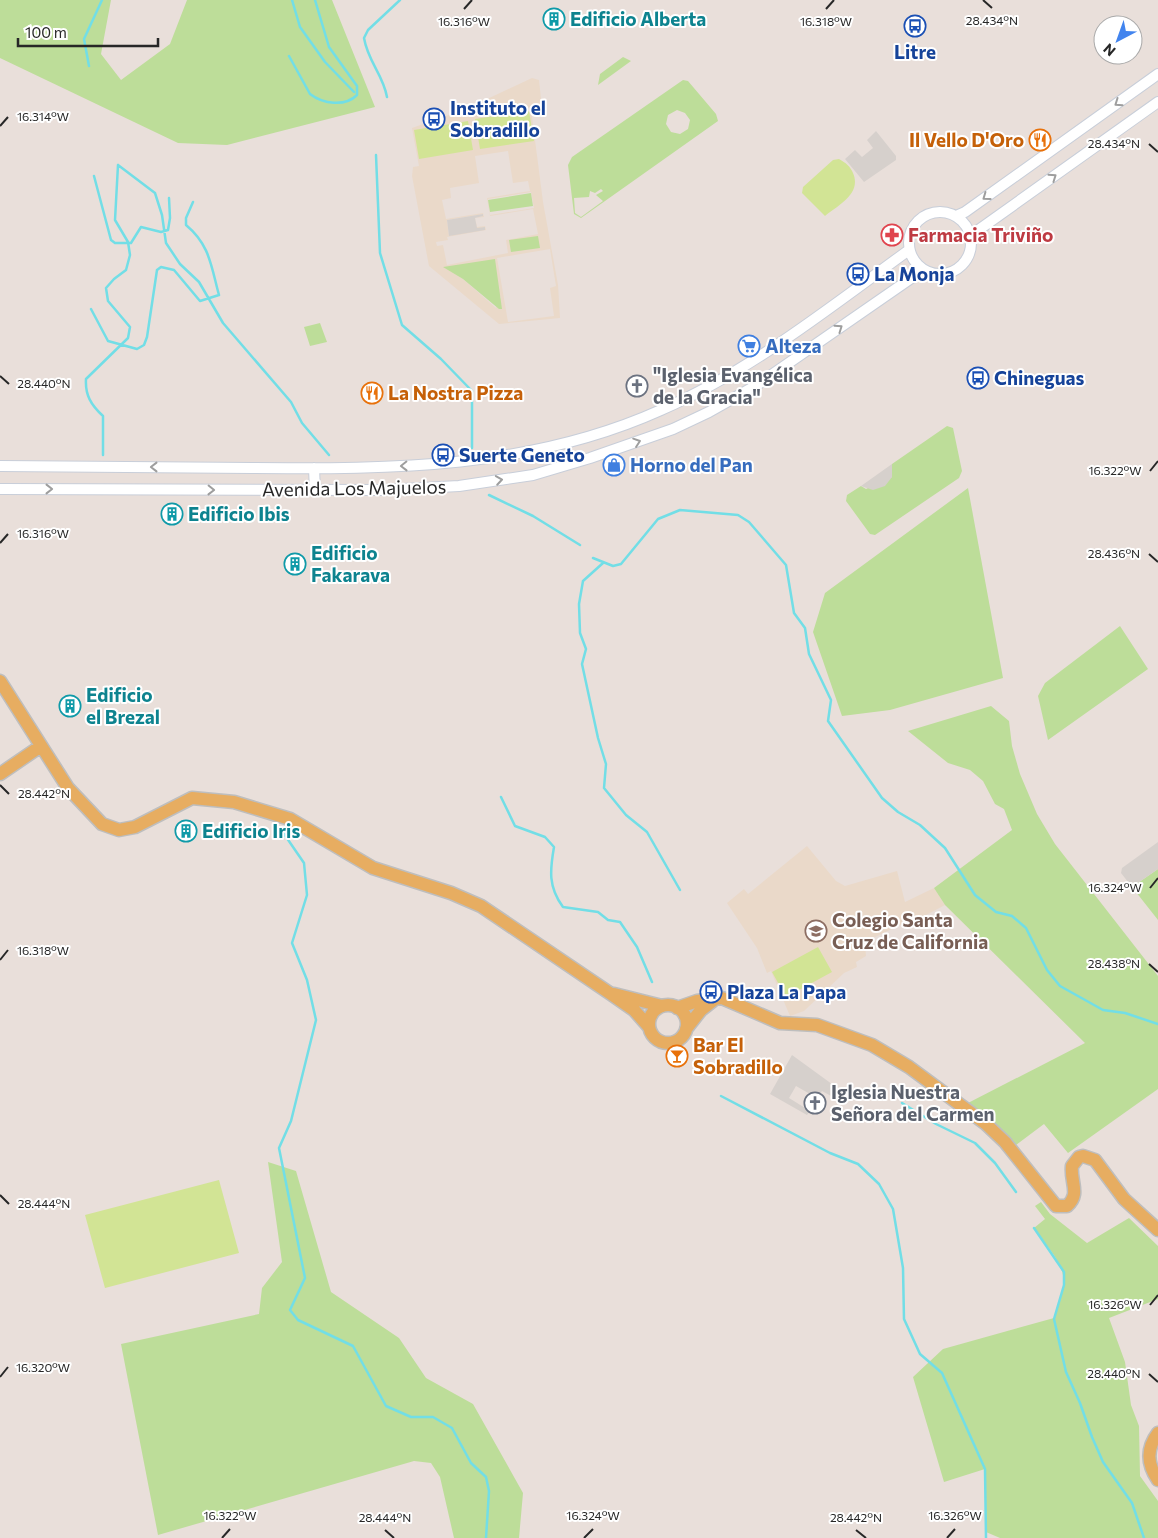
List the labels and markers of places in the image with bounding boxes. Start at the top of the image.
building icon: Edificio Alberta [542,7,566,31]
place label: Edificio Alberta [570,7,706,30]
bus stop icon: Litre [903,14,927,38]
place label: Litre [894,40,936,63]
place label: Instituto el Sobradillo [450,96,546,141]
bus stop icon: Instituto el Sobradillo [422,107,446,131]
place label: Il Vello D'Oro [909,128,1024,151]
restaurant icon: Il Vello D'Oro [1028,128,1052,152]
pharmacy icon: Farmacia Triviño [880,223,904,247]
place label: Farmacia Triviño [908,223,1053,246]
bus stop icon: La Monja [846,262,870,286]
place label: La Monja [874,262,955,285]
supermarket icon: Alteza [737,334,761,358]
place label: Alteza [765,334,822,357]
place label: "Iglesia Evangélica de la Gracia" [653,363,813,408]
bus stop icon: Chineguas [966,366,990,390]
place label: Chineguas [994,366,1085,389]
church icon: "Iglesia Evangélica de la Gracia" [625,374,649,398]
restaurant icon: La Nostra Pizza [360,381,384,405]
place label: La Nostra Pizza [388,381,523,404]
bus stop icon: Suerte Geneto [431,443,455,467]
place label: Suerte Geneto [459,443,585,466]
shop icon: Horno del Pan [602,453,626,477]
place label: Horno del Pan [630,453,753,476]
building icon: Edificio Ibis [160,502,184,526]
place label: Edificio Ibis [188,502,290,525]
place label: Edificio Fakarava [311,541,390,586]
building icon: Edificio Fakarava [283,552,307,576]
place label: Edificio el Brezal [86,683,160,728]
building icon: Edificio el Brezal [58,694,82,718]
building icon: Edificio Iris [174,819,198,843]
place label: Edificio Iris [202,819,300,842]
place label: Colegio Santa Cruz de California [832,908,988,953]
school or university icon: Colegio Santa Cruz de California [804,919,828,943]
bus stop icon: Plaza La Papa [699,980,723,1004]
place label: Plaza La Papa [727,980,846,1003]
place label: Bar El Sobradillo [693,1033,783,1078]
bar icon: Bar El Sobradillo [665,1044,689,1068]
place label: Iglesia Nuestra Señora del Carmen [831,1080,994,1125]
church icon: Iglesia Nuestra Señora del Carmen [803,1091,827,1115]

